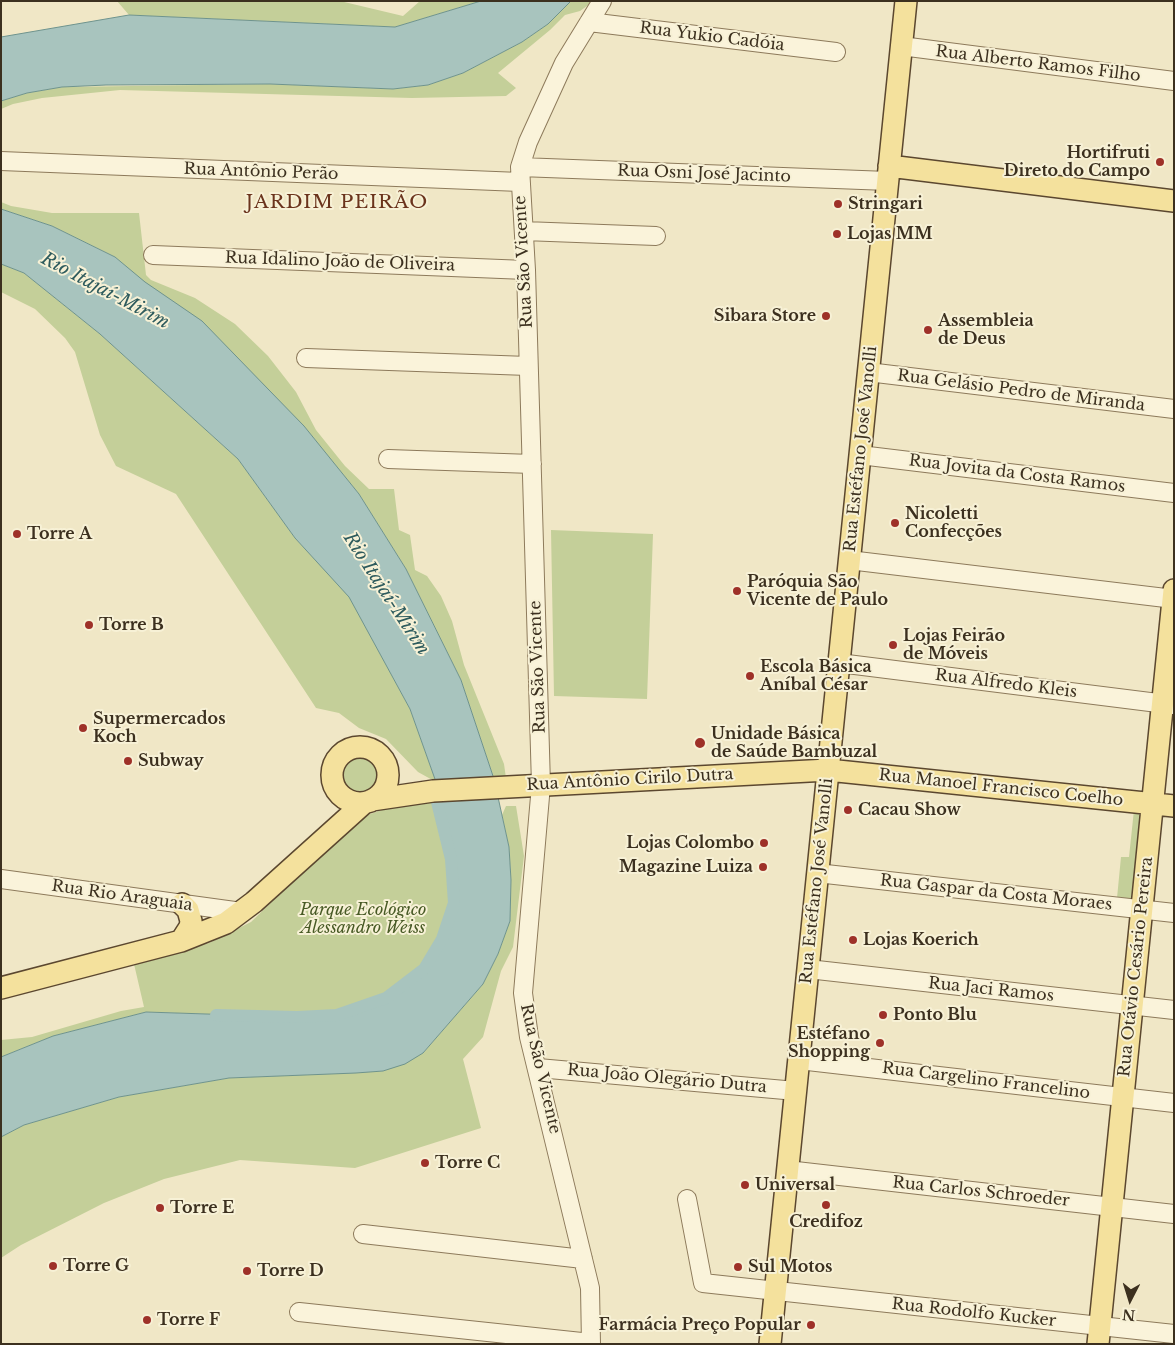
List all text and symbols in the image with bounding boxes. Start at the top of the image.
street label: Rua Yukio Cadóia [638,19,786,55]
street label: Rua Alberto Ramos Filho [934,42,1142,86]
place label: Hortifruti Direto do Campo [1004,143,1150,181]
marker: Hortifruti Direto do Campo [1154,156,1166,168]
street label: Rua Antônio Perão [183,160,339,184]
street label: Rua Osni José Jacinto [617,161,791,187]
district label: JARDIM PEIRÃO [244,192,430,214]
place label: Stringari [848,194,923,214]
street label: Rua São Vicente [511,195,537,329]
marker: Stringari [832,198,844,210]
place label: Lojas MM [847,224,932,244]
marker: Lojas MM [831,228,843,240]
water label: Rio Itajaí-Mirim [37,248,173,334]
street label: Rua Idalino João de Oliveira [225,248,455,276]
place label: Sibara Store [714,306,816,326]
marker: Sibara Store [820,310,832,322]
place label: Assembleia de Deus [938,311,1034,349]
marker: Assembleia de Deus [922,324,934,336]
street label: Rua Estéfano José Vanolli [841,345,881,553]
street label: Rua Gelásio Pedro de Miranda [896,366,1146,416]
street label: Rua Jovita da Costa Ramos [908,451,1126,497]
place label: Nicoletti Confecções [905,504,1002,542]
marker: Nicoletti Confecções [889,517,901,529]
place label: Torre A [27,524,92,544]
marker: Torre A [11,528,23,540]
water label: Rio Itajaí-Mirim [338,529,434,659]
place label: Paróquia São Vicente de Paulo [747,572,888,610]
marker: Paróquia São Vicente de Paulo [731,585,743,597]
street label: Rua São Vicente [526,600,550,734]
place label: Torre B [99,615,164,635]
marker: Torre B [83,619,95,631]
place label: Lojas Feirão de Móveis [903,626,1005,664]
marker: Lojas Feirão de Móveis [887,639,899,651]
place label: Escola Básica Aníbal César [760,657,872,695]
street label: Rua Alfredo Kleis [934,666,1078,702]
marker: Escola Básica Aníbal César [744,670,756,682]
place label: Supermercados Koch [93,709,226,747]
marker: Supermercados Koch [77,722,89,734]
place label: Unidade Básica de Saúde Bambuzal [711,724,877,762]
marker: Unidade Básica de Saúde Bambuzal [693,736,707,750]
place label: Subway [138,751,204,771]
marker: Subway [122,755,134,767]
street label: Rua Antônio Cirilo Dutra [526,765,734,795]
street label: Rua Manoel Francisco Coelho [878,766,1124,810]
street label: Rua Estéfano José Vanolli [797,777,837,985]
place label: Cacau Show [858,800,961,820]
marker: Cacau Show [842,804,854,816]
place label: Lojas Colombo [626,833,754,853]
marker: Lojas Colombo [758,837,770,849]
street label: Rua Otávio Cesário Pereira [1115,856,1157,1078]
place label: Magazine Luiza [619,857,753,877]
marker: Magazine Luiza [757,861,769,873]
street label: Rua Gaspar da Costa Moraes [879,871,1113,915]
street label: Rua Rio Araguaia [50,877,194,915]
park label: Parque Ecológico Alessandro Weiss [300,900,426,938]
place label: Lojas Koerich [863,930,979,950]
marker: Lojas Koerich [847,934,859,946]
street label: Rua Jaci Ramos [927,974,1055,1006]
street label: Rua São Vicente [516,1002,564,1136]
place label: Ponto Blu [893,1005,977,1025]
marker: Ponto Blu [877,1009,889,1021]
place label: Estéfano Shopping [788,1024,870,1062]
marker: Estéfano Shopping [874,1037,886,1049]
street label: Rua Cargelino Francelino [881,1059,1091,1103]
street label: Rua João Olegário Dutra [566,1061,768,1097]
place label: Torre C [435,1153,500,1173]
marker: Torre C [419,1157,431,1169]
street label: Rua Carlos Schroeder [891,1173,1071,1211]
place label: Universal [755,1175,835,1195]
marker: Universal [739,1179,751,1191]
place label: Torre E [170,1198,234,1218]
marker: Credifoz [820,1199,832,1211]
marker: Torre E [154,1202,166,1214]
place label: Credifoz [789,1212,863,1232]
place label: Torre G [63,1256,129,1276]
place label: Sul Motos [748,1257,832,1277]
marker: Torre G [47,1260,59,1272]
place label: Torre D [257,1261,324,1281]
marker: Sul Motos [732,1261,744,1273]
marker: Torre D [241,1265,253,1277]
north arrow [1105,1275,1155,1325]
street label: Rua Rodolfo Kucker [891,1295,1057,1331]
text: N [1121,1305,1136,1324]
place label: Torre F [157,1310,220,1330]
marker: Torre F [141,1314,153,1326]
place label: Farmácia Preço Popular [599,1315,801,1335]
marker: Farmácia Preço Popular [805,1319,817,1331]

